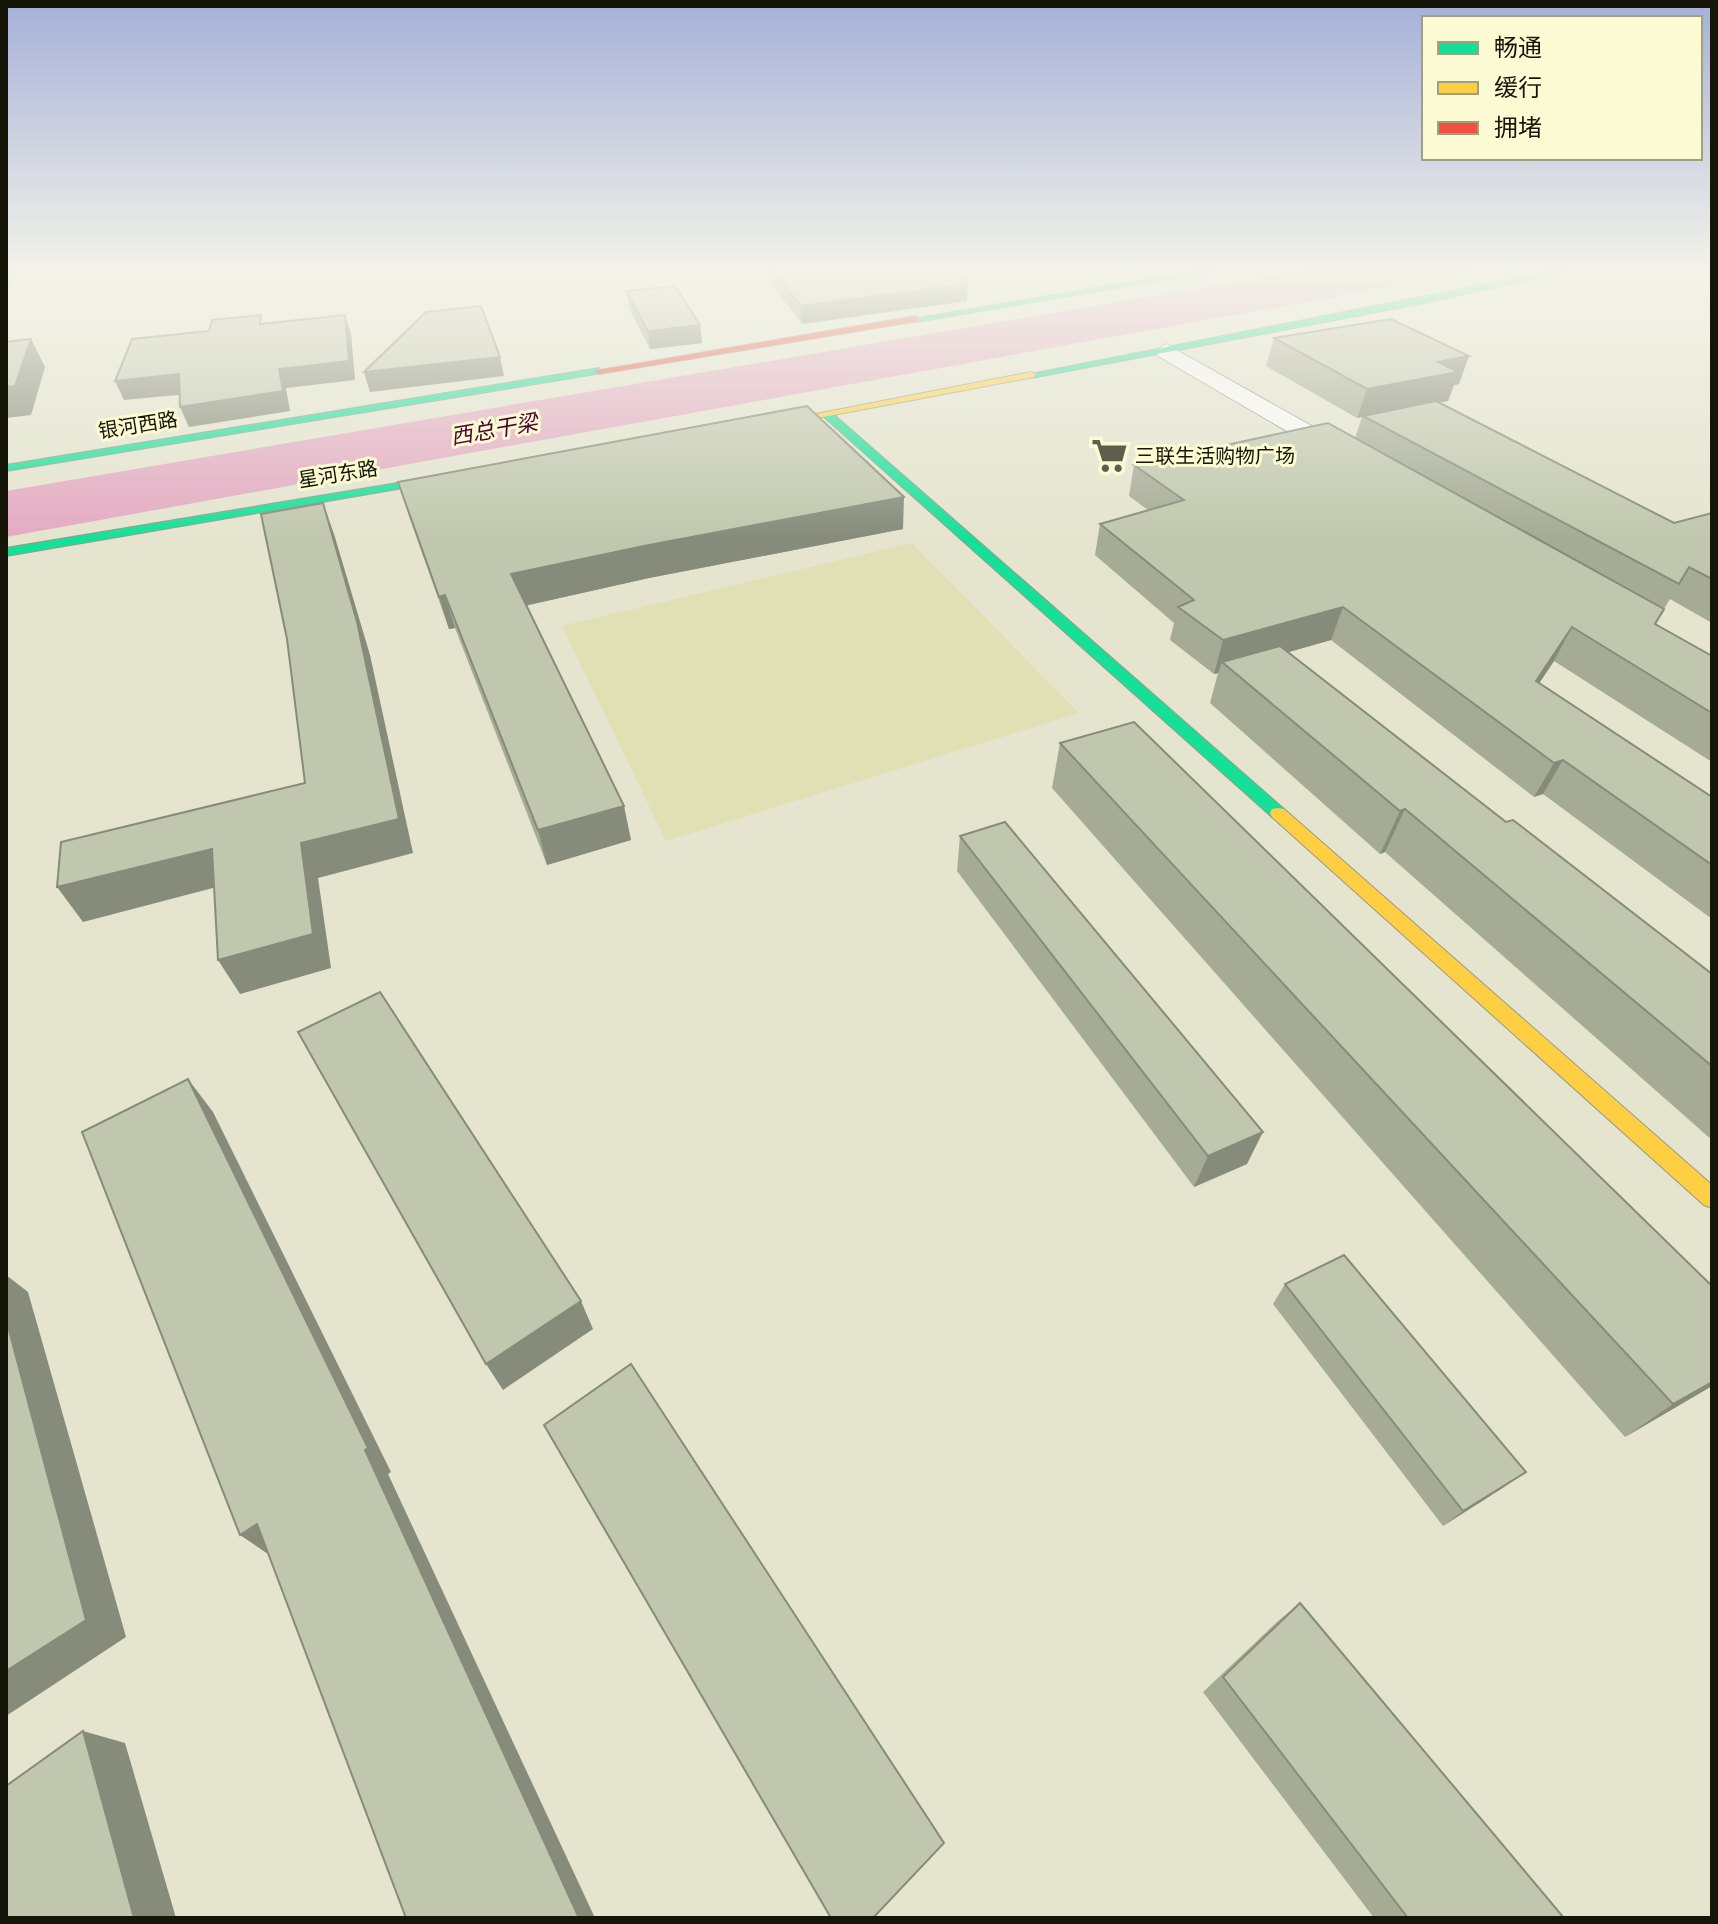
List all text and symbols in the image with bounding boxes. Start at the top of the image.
legend [1422,16,1702,160]
text: 畅通 [1494,34,1542,61]
text: 缓行 [1494,74,1542,101]
text: 拥堵 [1494,114,1542,141]
street label: 银河西路 [97,407,179,442]
water label: 西总干梁 [448,408,541,448]
supermarket icon: 三联生活购物广场 [1090,437,1128,475]
place label: 三联生活购物广场 [1135,444,1295,467]
street label: 星河东路 [297,456,379,491]

